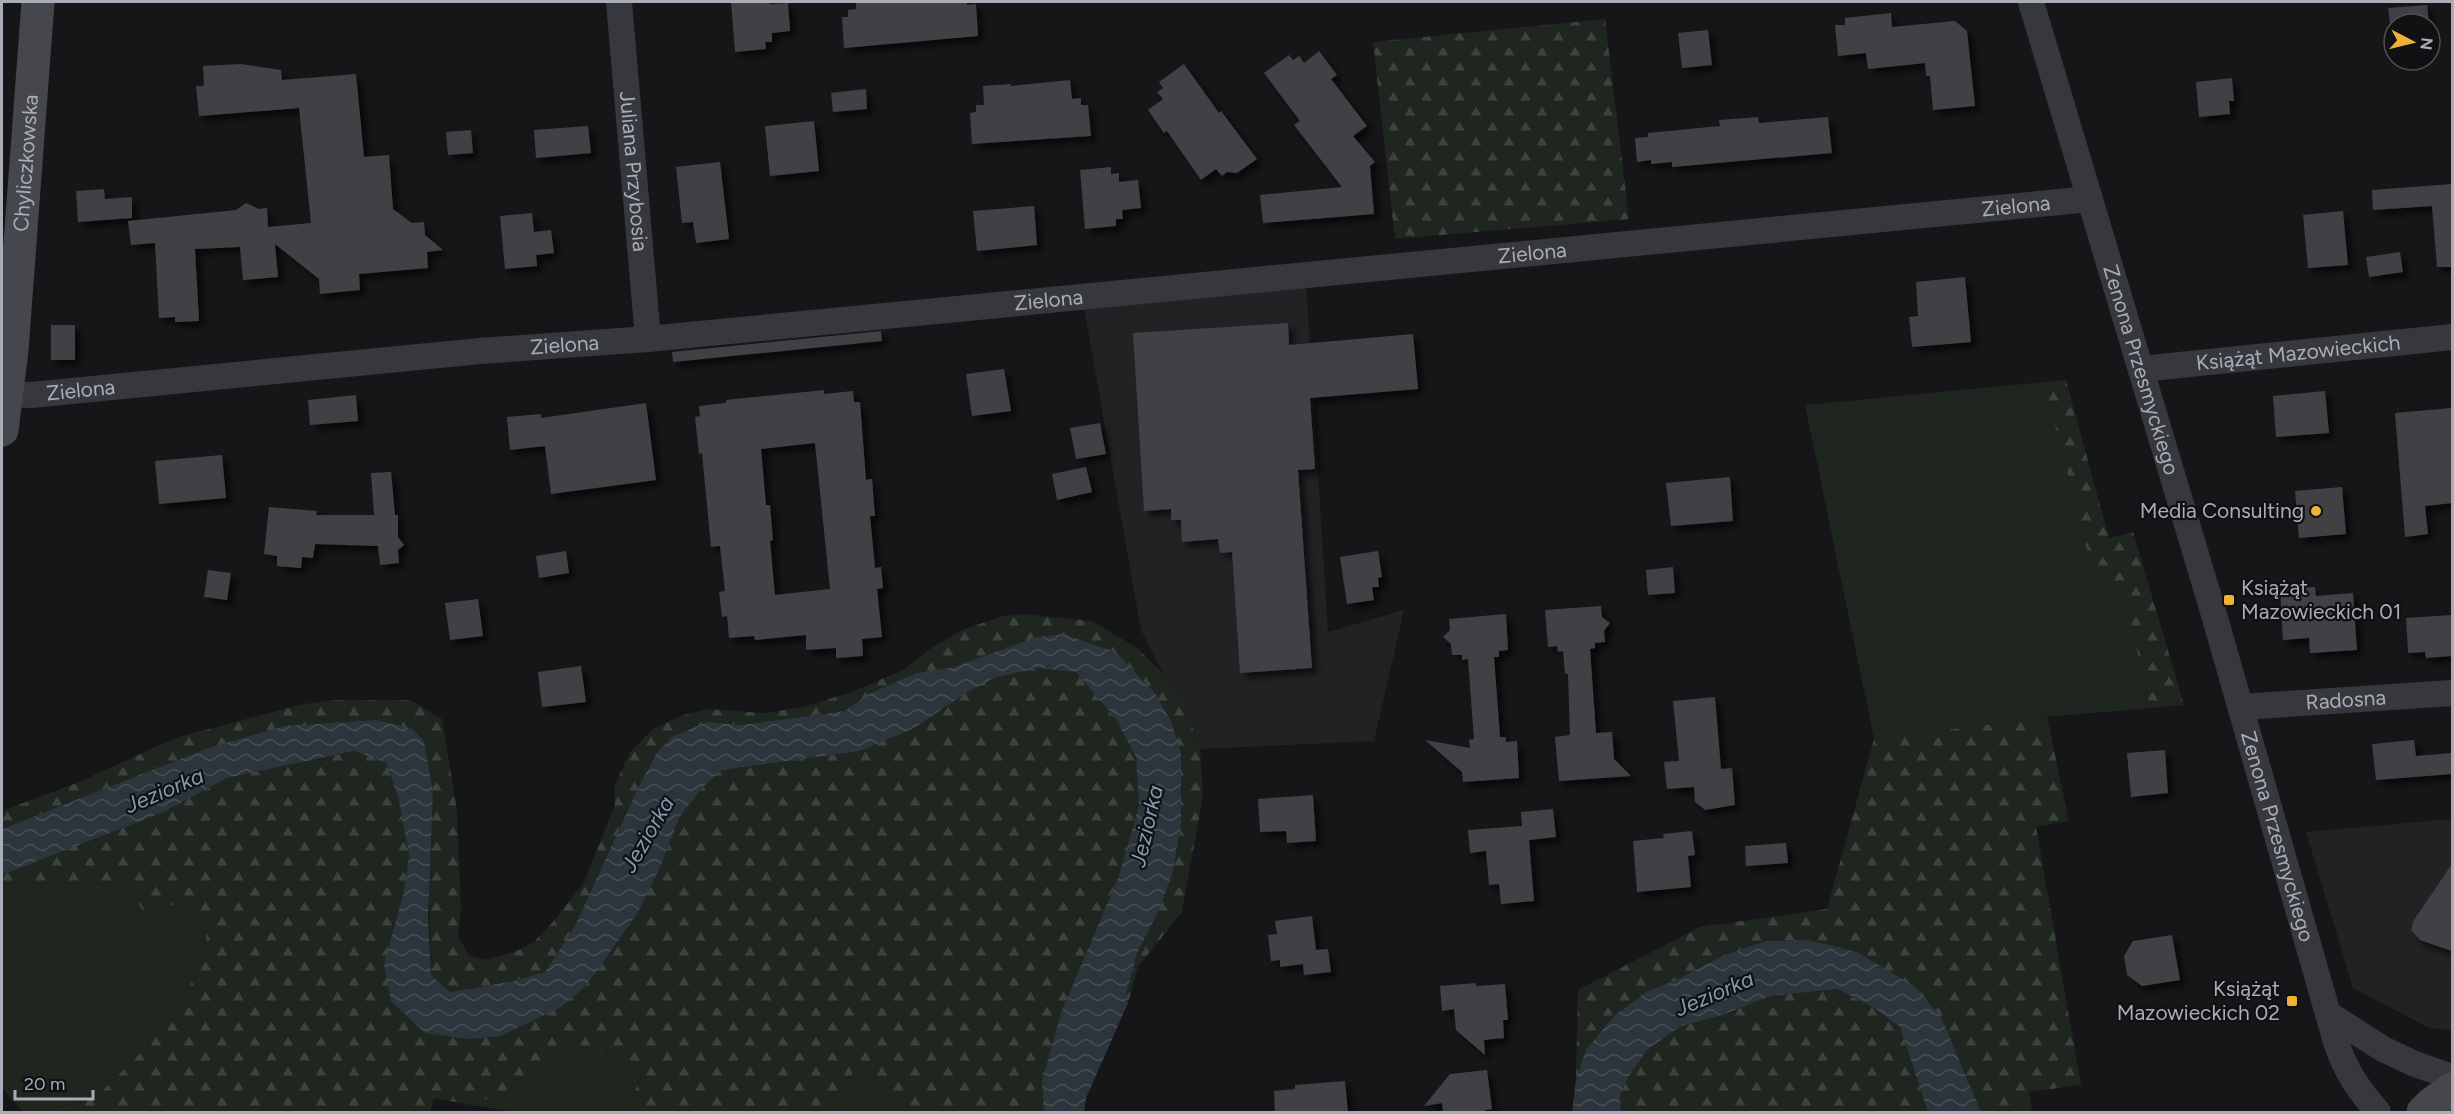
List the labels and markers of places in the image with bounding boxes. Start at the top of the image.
place label: Media Consulting [2140,498,2304,523]
marker: Media Consulting [2309,504,2323,518]
place label: Książąt Mazowieckich 01 [2241,575,2401,624]
marker: Książąt Mazowieckich 01 [2222,593,2236,607]
place label: Książąt Mazowieckich 02 [2117,976,2280,1025]
marker: Książąt Mazowieckich 02 [2285,994,2299,1008]

